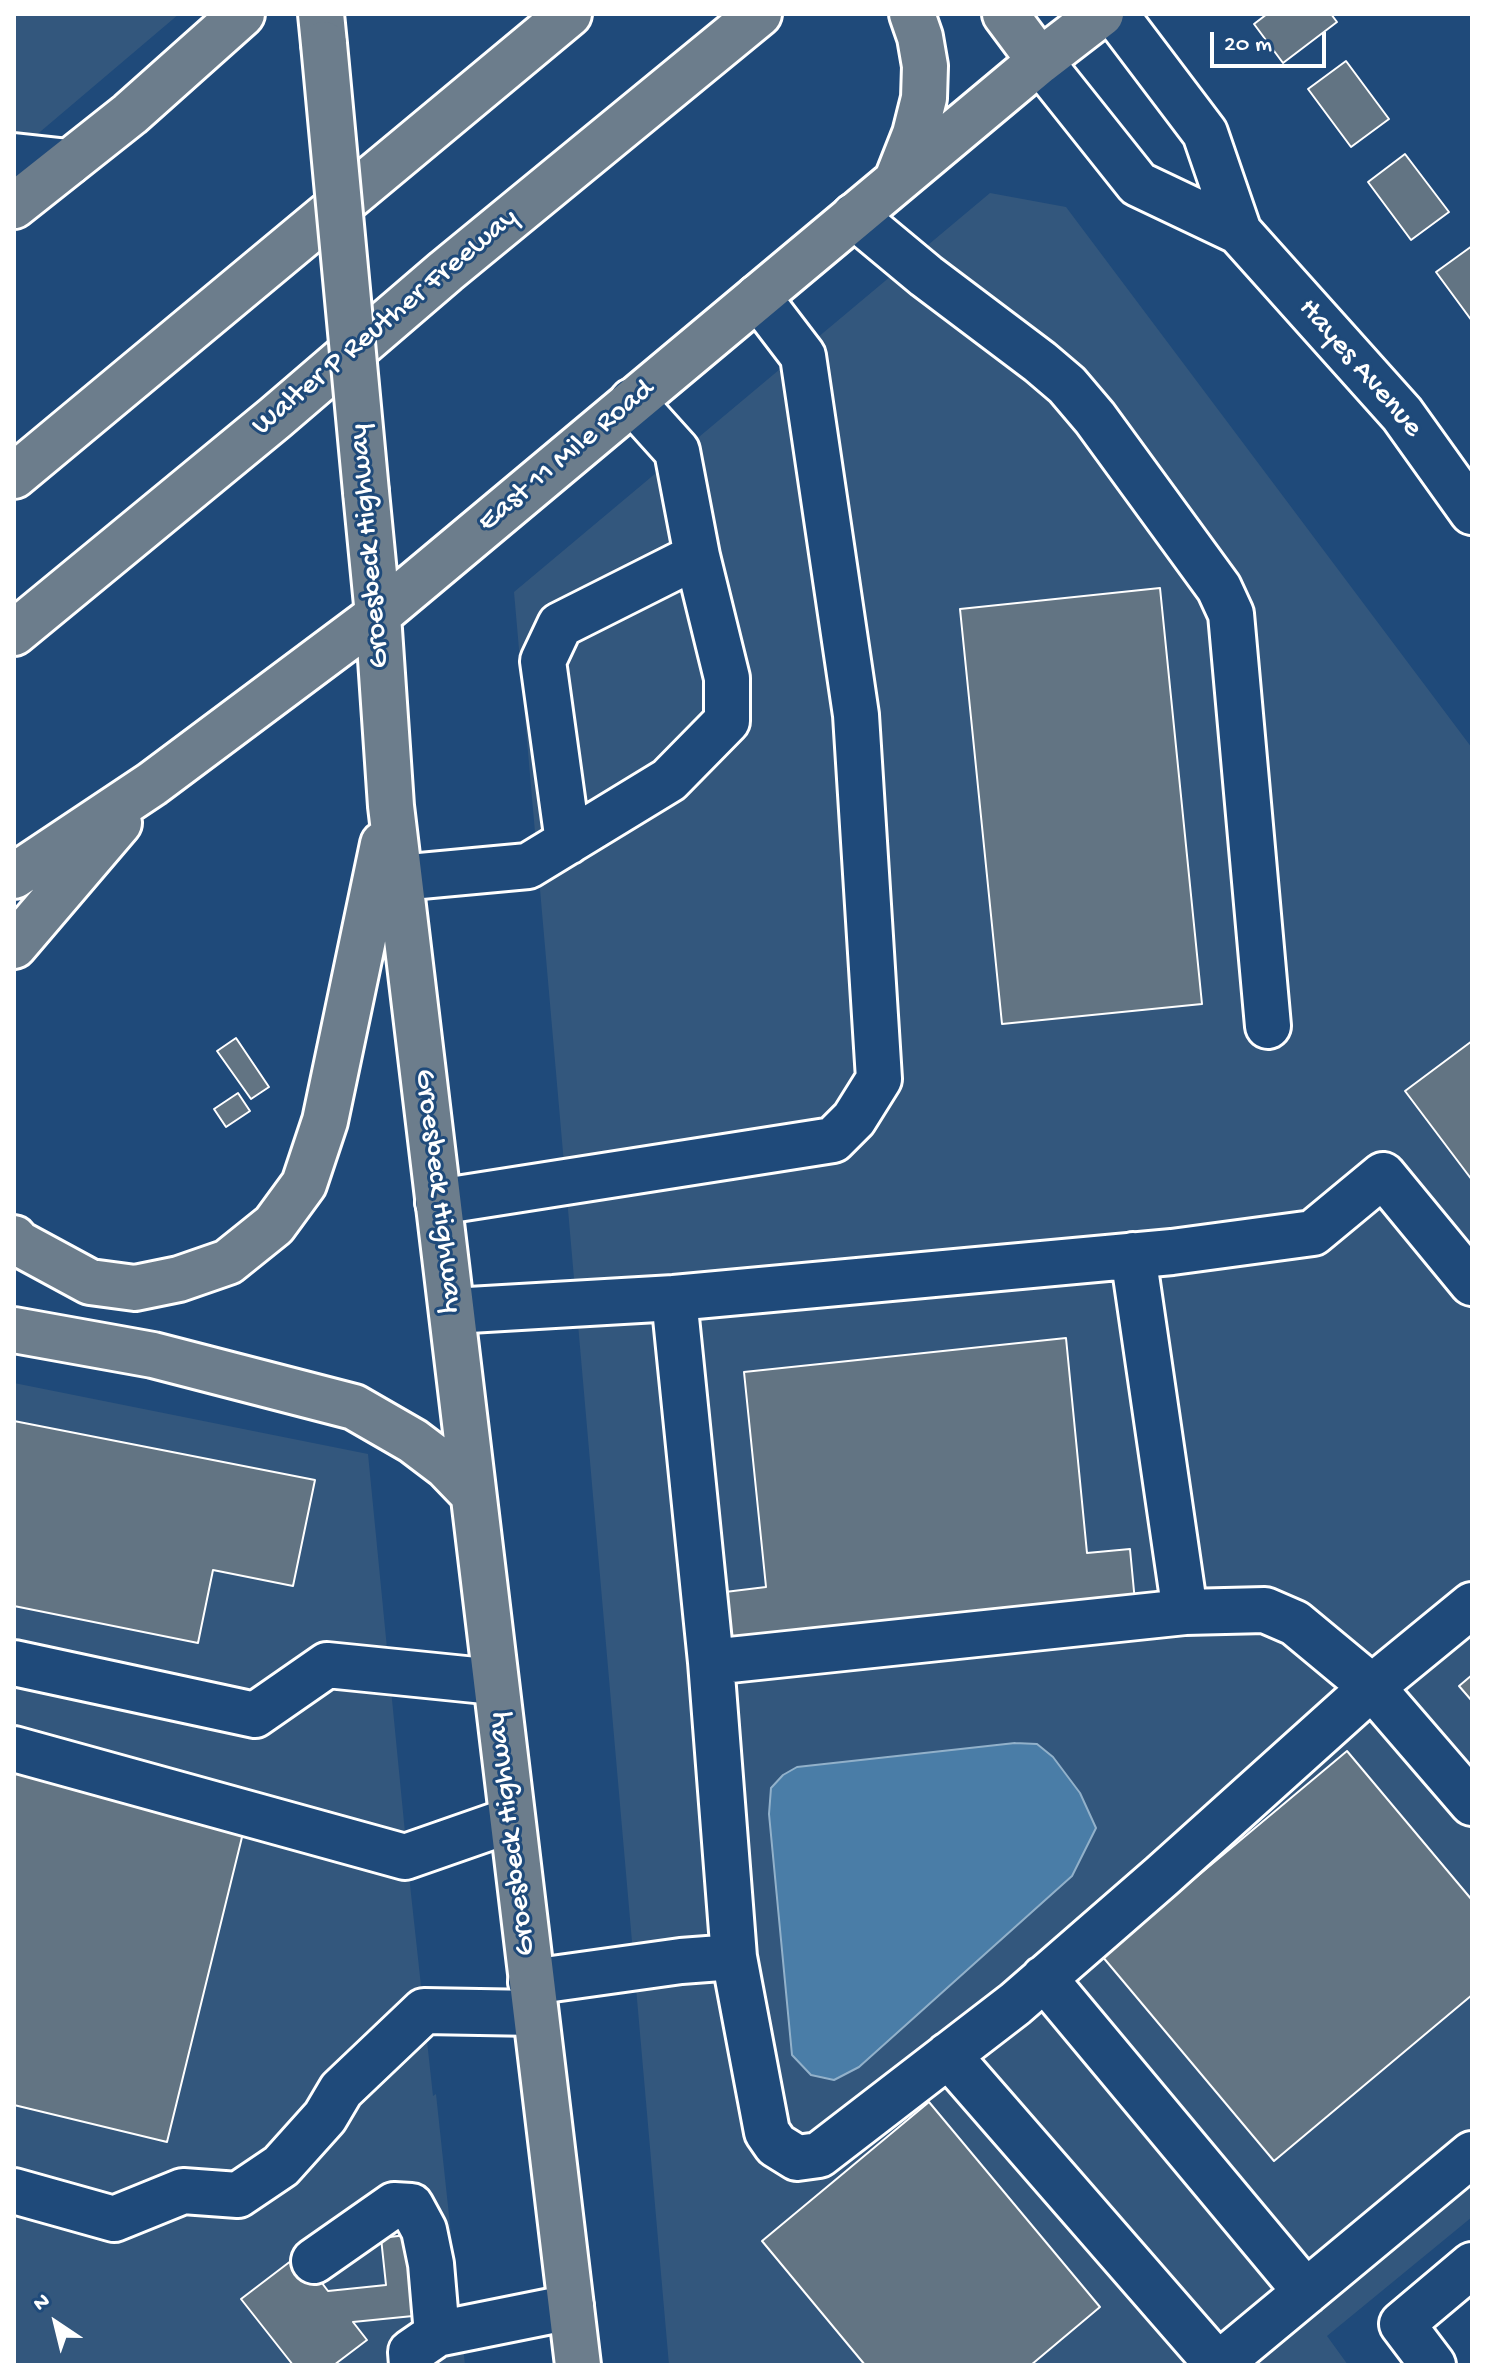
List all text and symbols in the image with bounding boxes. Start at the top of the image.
scale bar [1214,16,1330,66]
text: 20 m [1224,31,1272,60]
street label: Walter P Reuther Freeway [246,201,526,445]
street label: Hayes Avenue [1289,292,1429,446]
street label: East 11 Mile Road [472,373,662,541]
street label: Groesbeck Highway [342,422,400,670]
street label: Groesbeck Highway [404,1067,470,1315]
street label: Groesbeck Highway [480,1710,546,1958]
north arrow [16,2283,96,2363]
text: N [29,2289,56,2318]

